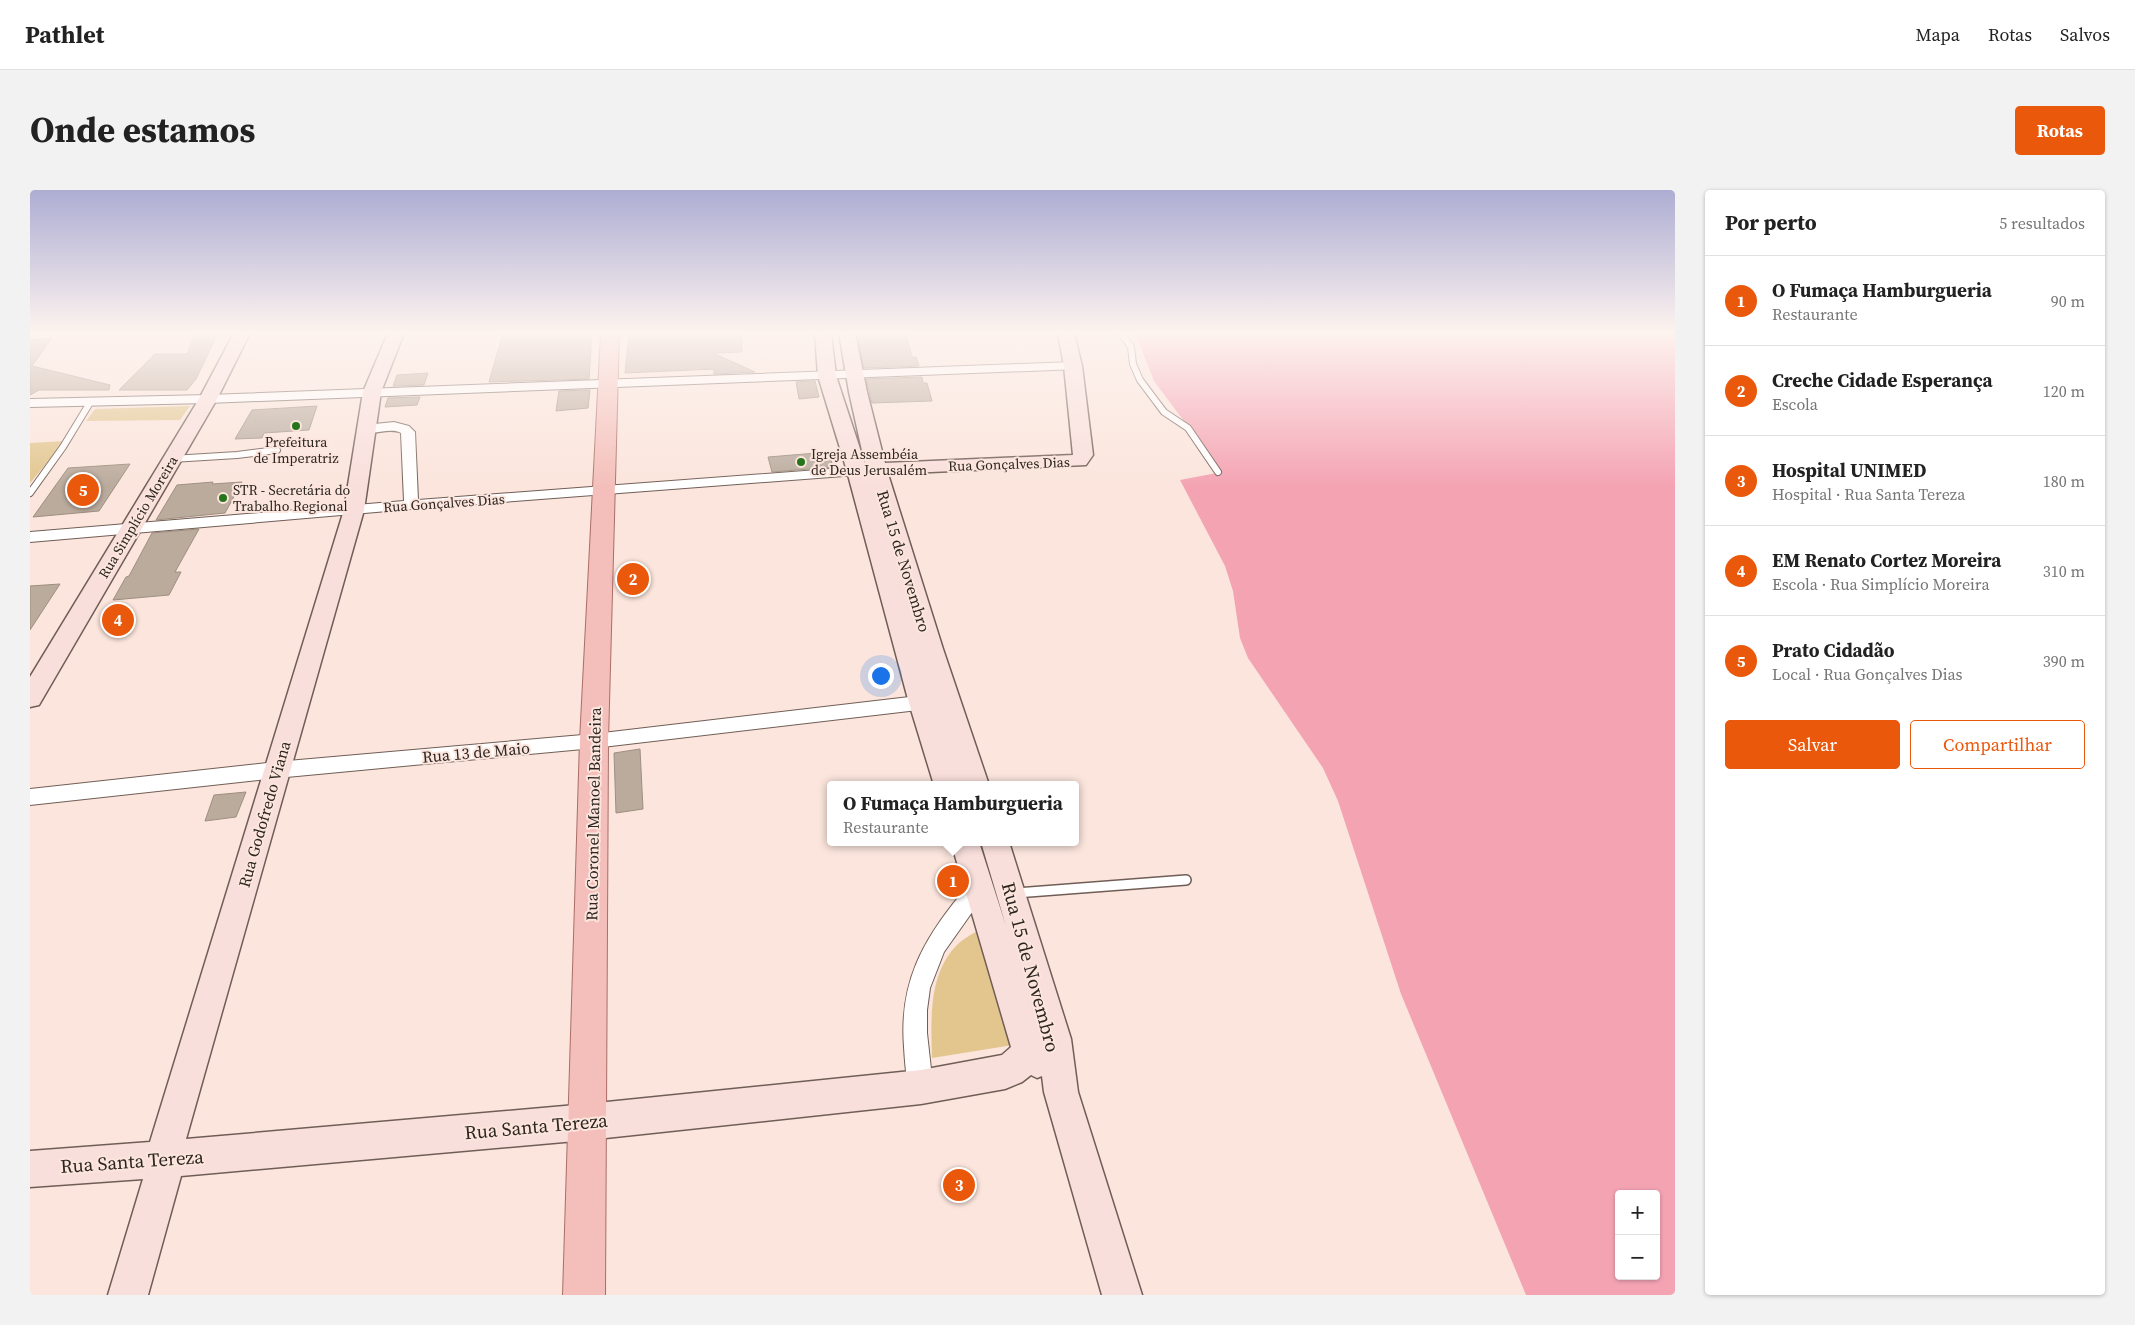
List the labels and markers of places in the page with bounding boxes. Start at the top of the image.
marker: Prefeitura de Imperatriz [290,420,302,432]
place label: Prefeitura de Imperatriz [253,432,339,468]
place label: Igreja Assembéia de Deus Jerusalém [811,444,928,480]
marker: Igreja Assembéia de Deus Jerusalém [795,456,807,468]
pin: 5 [67,471,99,509]
place label: STR - Secretária do Trabalho Regional [233,480,351,516]
marker: STR - Secretária do Trabalho Regional [217,492,229,504]
pin: 2 [617,560,649,598]
pin: 4 [102,601,134,639]
pin: 1 [937,862,969,900]
pin: 3 [943,1166,975,1204]

